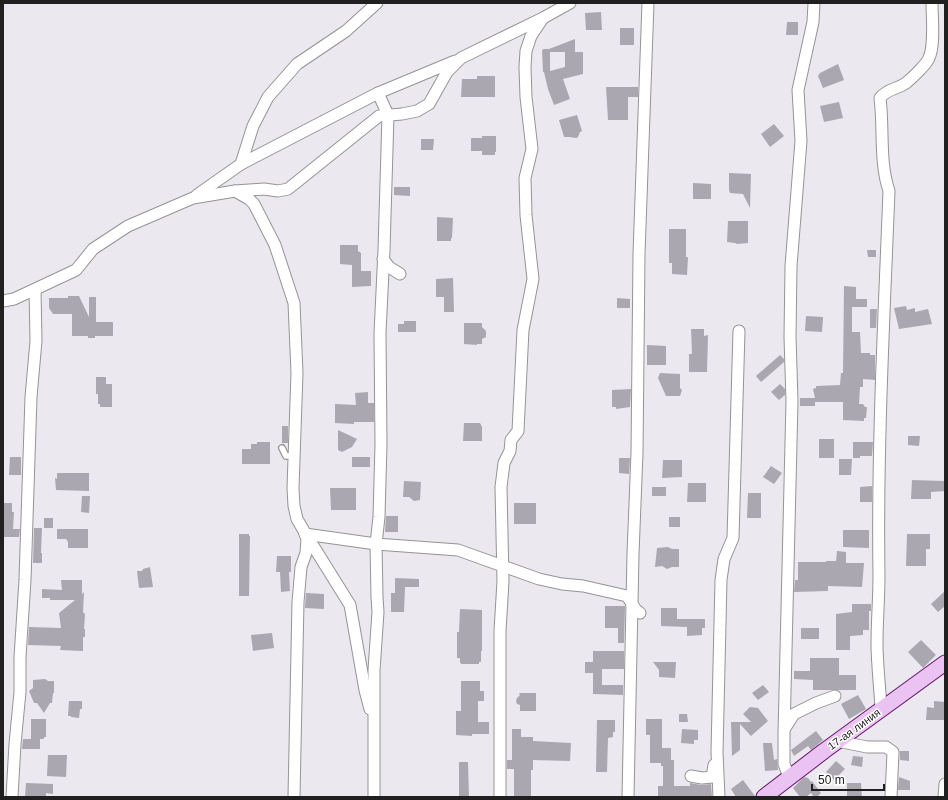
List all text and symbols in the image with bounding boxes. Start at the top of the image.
street label: 17-ая линия [825,706,883,752]
scale bar [812,766,884,792]
text: 50 m [818,773,845,787]

